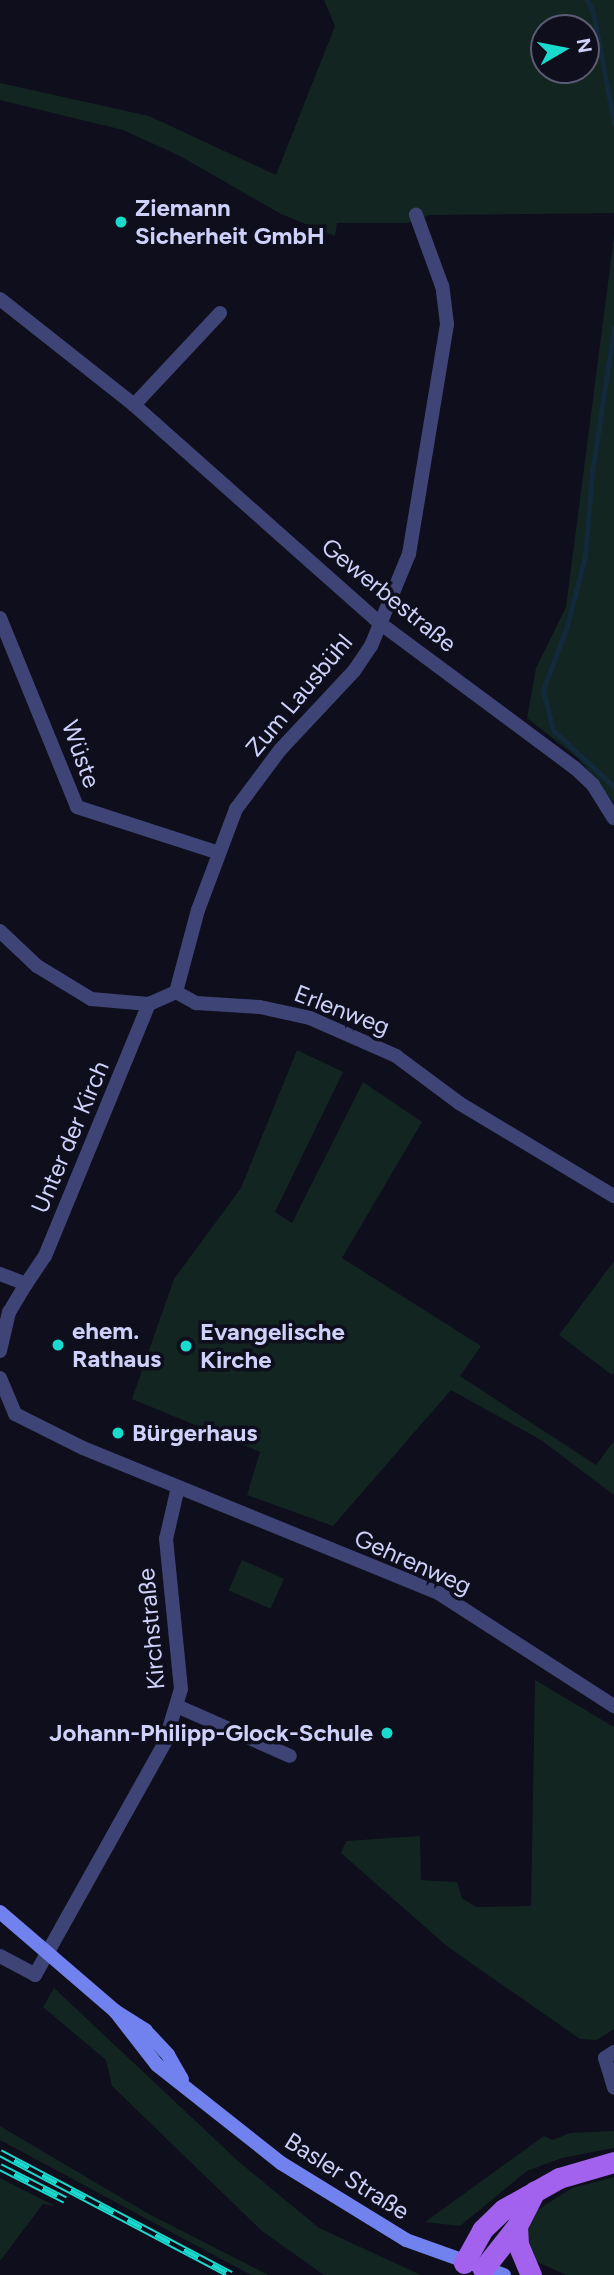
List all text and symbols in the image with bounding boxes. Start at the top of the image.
north arrow [530,14,600,84]
text: N [572,36,597,55]
place label: Ziemann Sicherheit GmbH [135,194,325,250]
marker: Ziemann Sicherheit GmbH [113,214,129,230]
street label: Gewerbestraße [316,532,462,658]
street label: Zum Lausbühl [240,628,358,762]
street label: Wüste [56,716,106,792]
street label: Erlenweg [290,979,394,1041]
street label: Unter der Kirch [25,1057,115,1217]
place label: ehem. Rathaus [72,1317,161,1373]
place label: Evangelische Kirche [200,1318,345,1374]
marker: ehem. Rathaus [50,1337,66,1353]
marker: Evangelische Kirche [178,1338,194,1354]
place label: Bürgerhaus [132,1419,258,1447]
marker: Bürgerhaus [110,1425,126,1441]
street label: Gehrenweg [350,1523,476,1601]
street label: Kirchstraße [131,1567,171,1691]
place label: Johann-Philipp-Glock-Schule [49,1719,373,1747]
marker: Johann-Philipp-Glock-Schule [379,1725,395,1741]
street label: Basler Straße [279,2126,415,2226]

